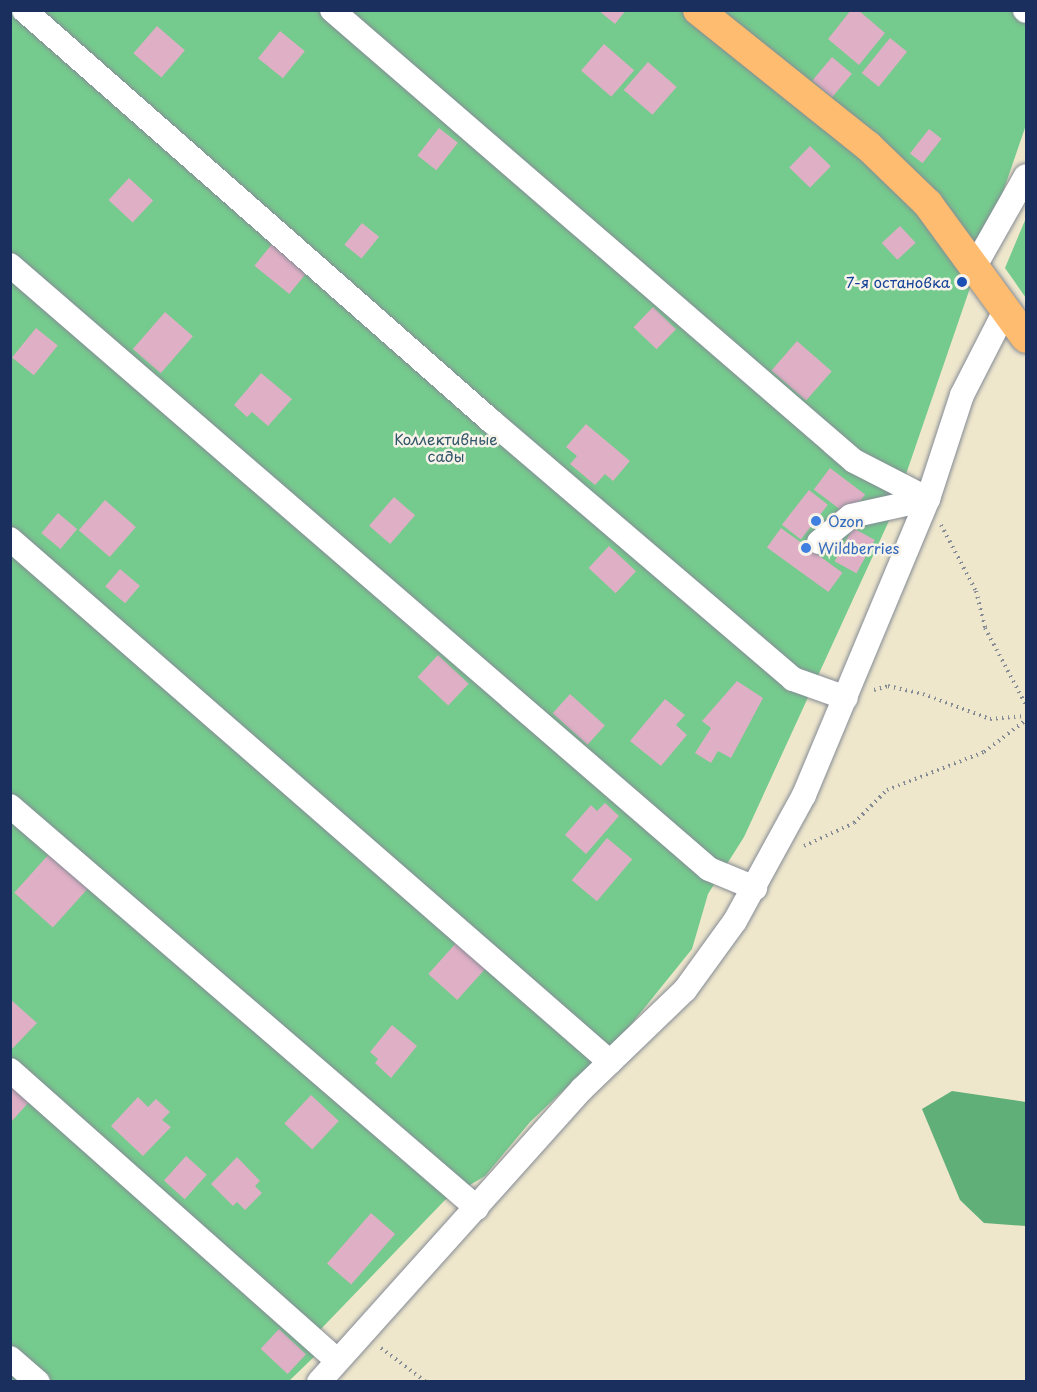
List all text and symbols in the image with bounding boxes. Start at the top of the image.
place label: 7-я остановка [845,273,950,291]
marker: 7-я остановка [955,275,969,289]
park label: Коллективные сады [394,429,498,464]
place label: Ozon [828,512,864,530]
marker: Ozon [809,514,823,528]
place label: Wildberries [818,539,899,557]
marker: Wildberries [799,541,813,555]

